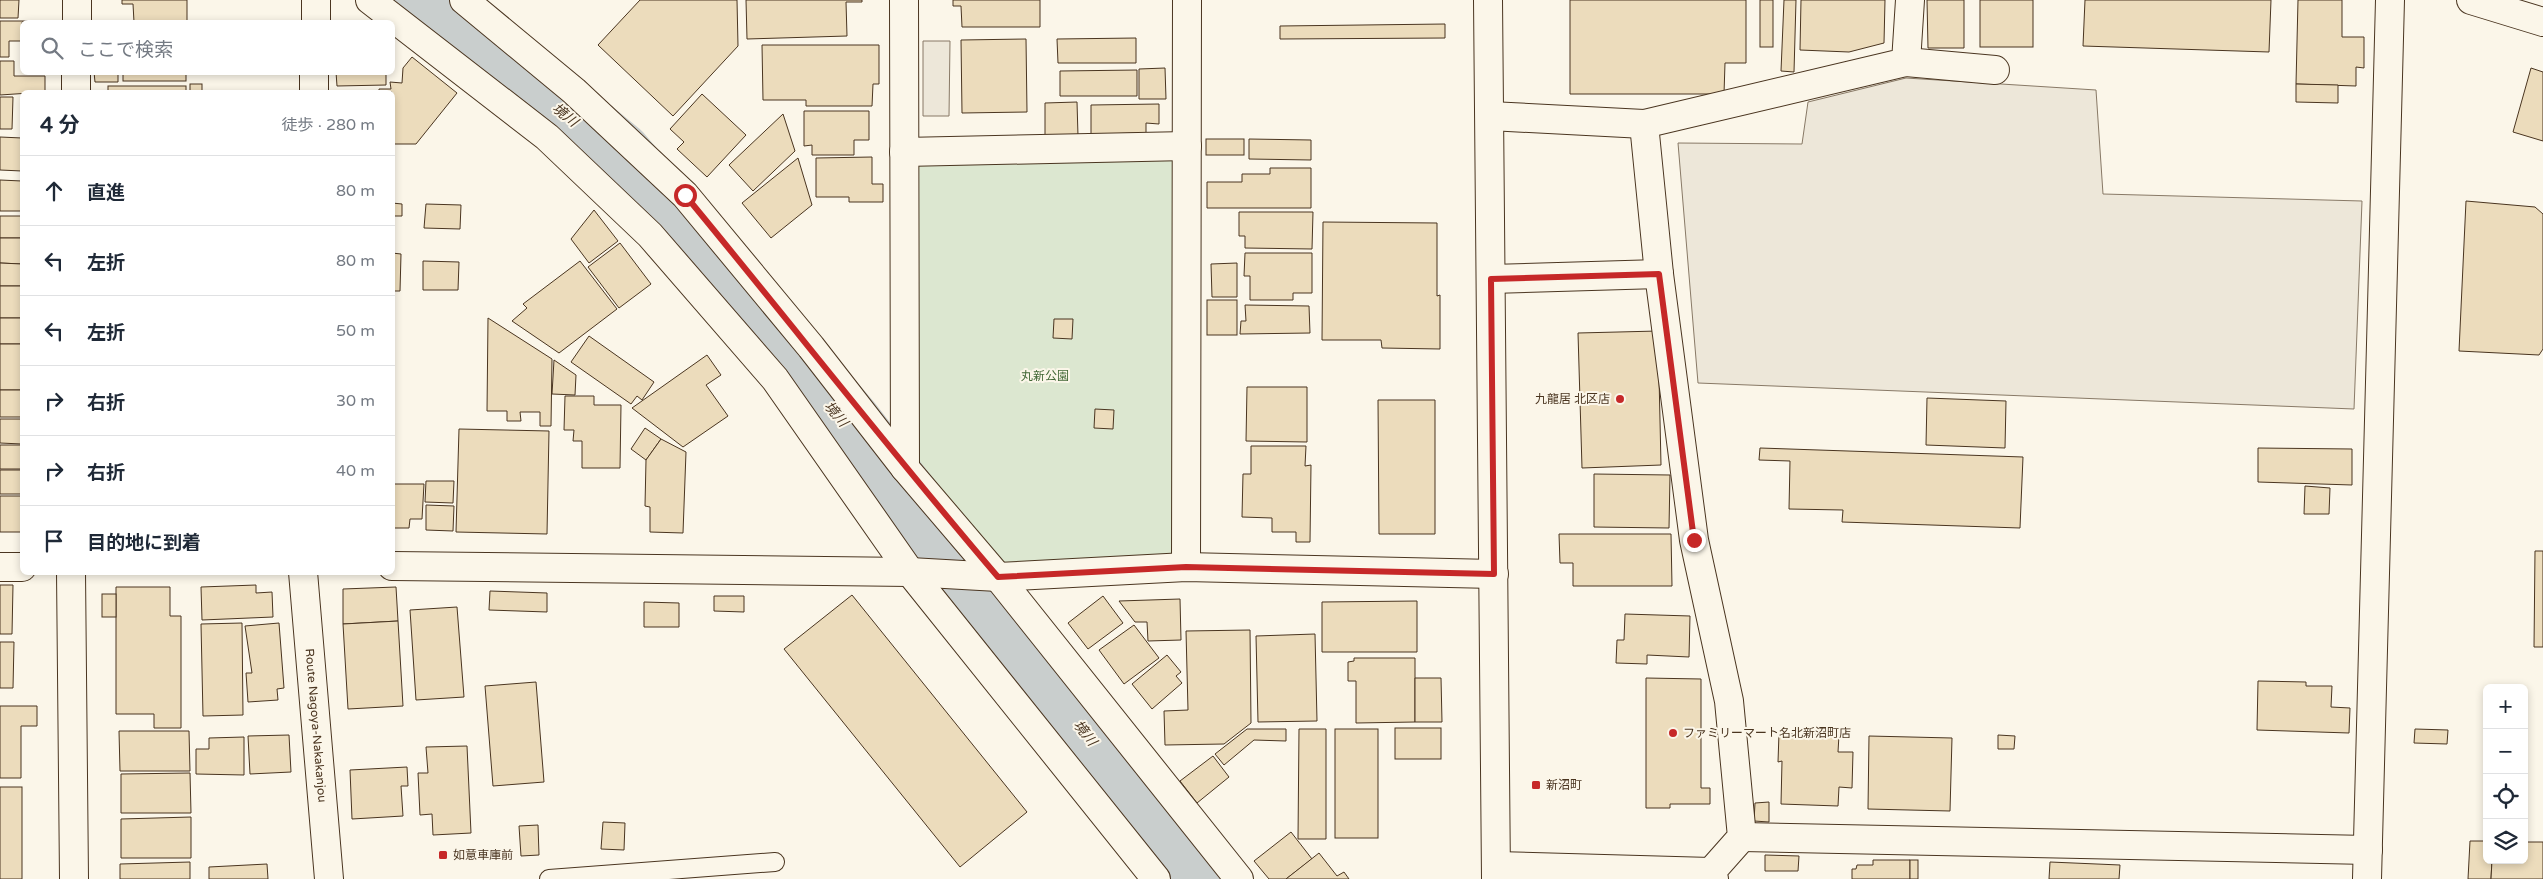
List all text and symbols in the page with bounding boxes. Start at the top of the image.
search box [20,20,395,75]
icon: search [38,34,66,62]
text: ここで検索 [78,39,173,61]
water label: 境川 [549,100,583,132]
text: 4 分 [40,113,80,138]
text: 徒歩 · 280 m [282,115,375,135]
icon: ahead [40,177,68,205]
text: 80 m [336,181,375,201]
text: 直進 [87,182,125,204]
route start [674,184,697,207]
icon: left [40,247,68,275]
text: 80 m [336,251,375,271]
text: 左折 [87,252,125,274]
icon: left [40,317,68,345]
text: 50 m [336,321,375,341]
text: 左折 [87,322,125,344]
park label: 丸新公園 [1021,369,1069,383]
icon: right [40,387,68,415]
text: 30 m [336,391,375,411]
text: 右折 [87,392,125,414]
place label: 九龍居 北区店 [1535,392,1610,406]
marker: 九龍居 北区店 [1614,393,1626,405]
water label: 境川 [820,398,853,432]
icon: right [40,457,68,485]
text: 40 m [336,461,375,481]
text: 右折 [87,462,125,484]
icon: arrive [40,527,68,555]
route end [1683,529,1706,552]
text: 目的地に到着 [87,532,201,554]
street label: Route Nagoya-Nakakanjou [303,648,329,803]
map controls [2483,684,2528,864]
button: + [2483,684,2528,729]
water label: 境川 [1070,717,1102,751]
place label: ファミリーマート名北新沼町店 [1683,726,1851,740]
marker: ファミリーマート名北新沼町店 [1667,727,1679,739]
button: − [2483,729,2528,774]
button: locate [2483,774,2528,819]
place label: 新沼町 [1546,778,1582,792]
marker: 新沼町 [1530,779,1542,791]
button: layers [2483,819,2528,864]
place label: 如意車庫前 [453,848,513,862]
marker: 如意車庫前 [437,849,449,861]

